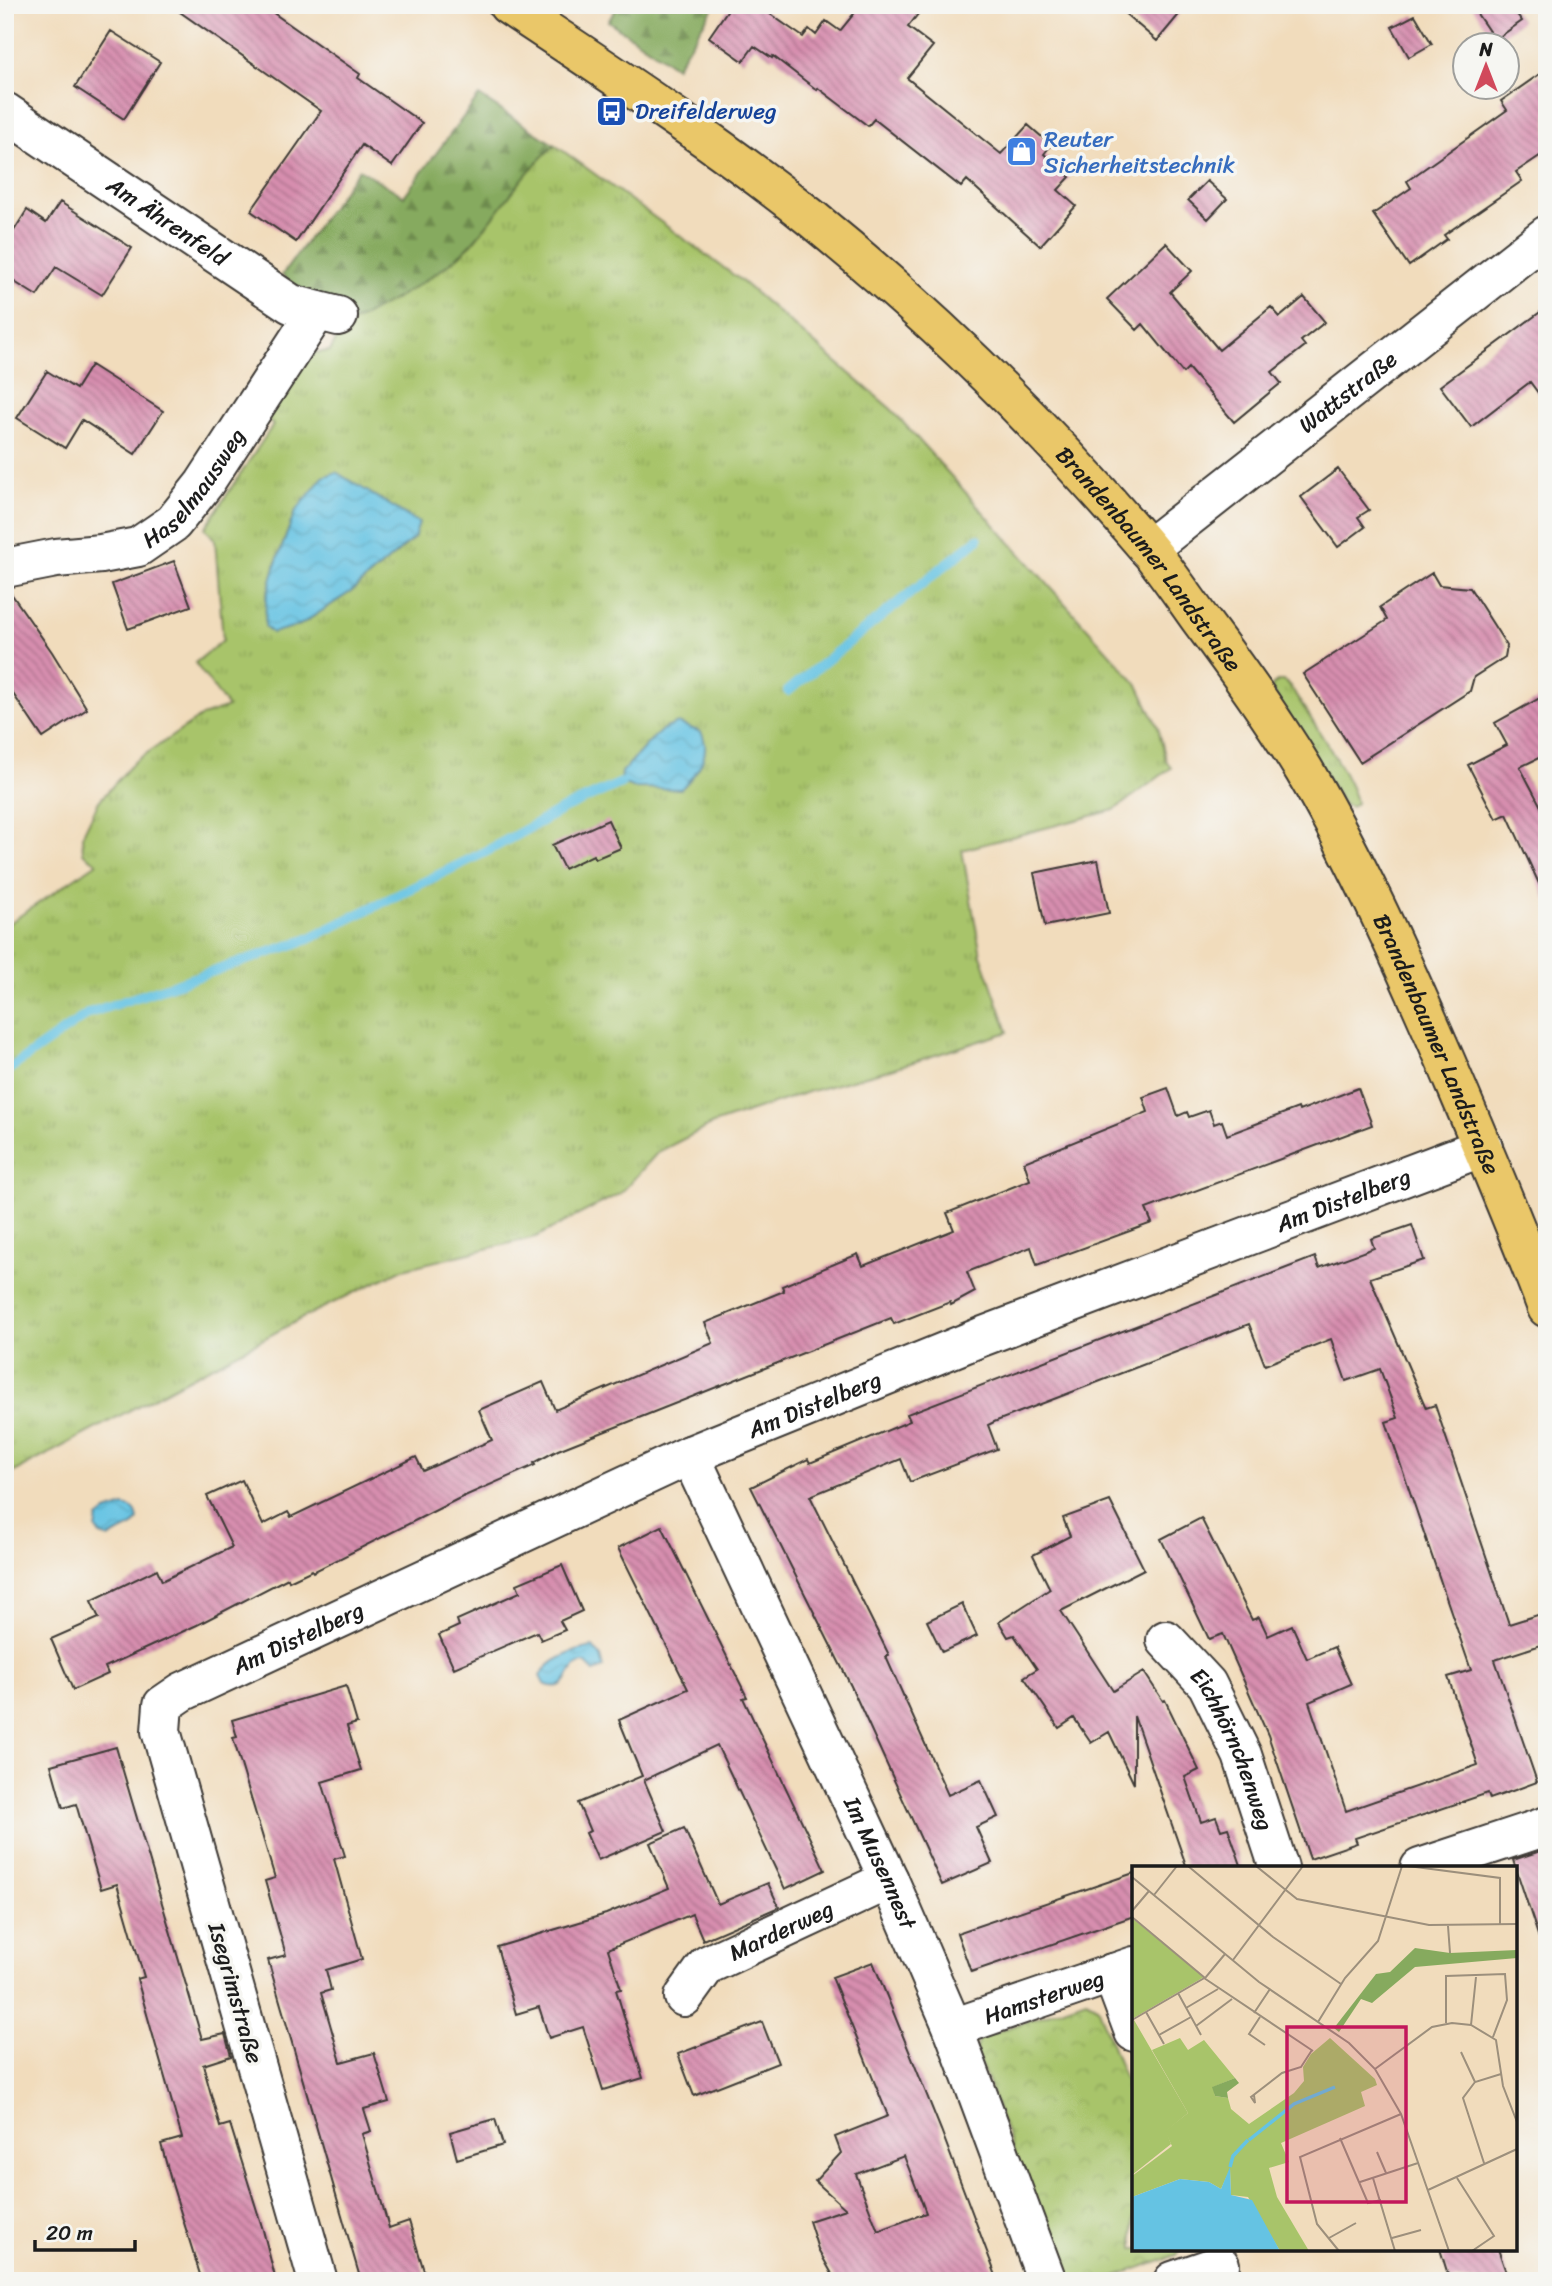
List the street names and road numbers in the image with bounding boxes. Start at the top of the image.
street label: Am Ährenfeld [97,165,239,279]
street label: Wattstraße [1289,340,1407,445]
street label: Haselmausweg [133,419,257,560]
street label: Brandenbaumer Landstraße [1045,436,1253,681]
street label: Brandenbaumer Landstraße [1361,907,1512,1181]
street label: Am Distelberg [1269,1156,1417,1245]
street label: Am Distelberg [740,1359,888,1451]
street label: Am Distelberg [224,1590,371,1687]
street label: Eichhörnchenweg [1179,1657,1286,1836]
street label: Im Musennest [831,1789,929,1937]
street label: Marderweg [722,1889,841,1973]
street label: Isegrimstraße [196,1917,275,2069]
street label: Hamsterweg [978,1958,1110,2037]

